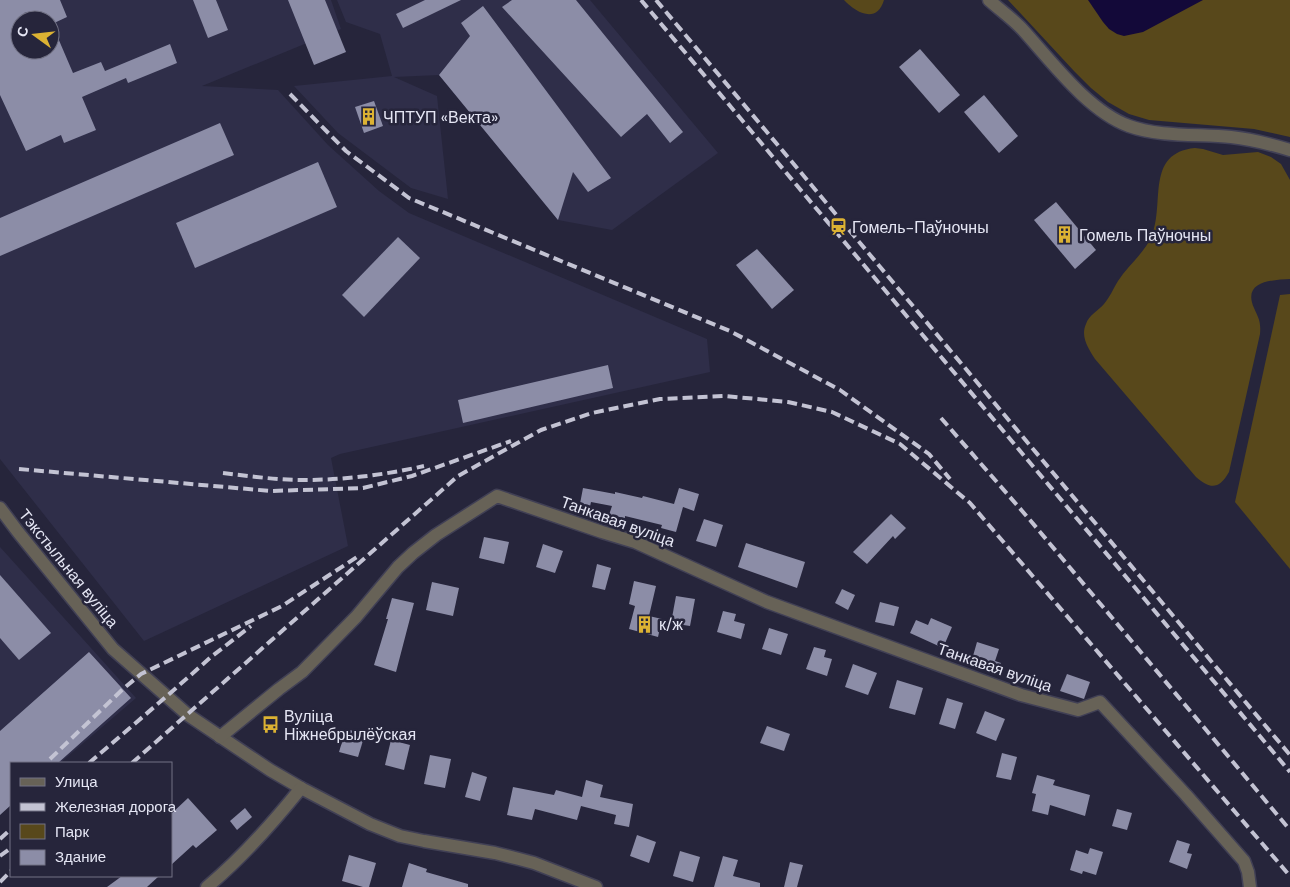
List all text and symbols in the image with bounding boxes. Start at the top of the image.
north arrow [10,10,60,60]
text: С [12,24,32,39]
building icon: ЧПТУП «Векта» [359,107,379,127]
place label: ЧПТУП «Векта» [383,107,498,128]
station icon: Гомель-Паўночны [828,217,848,237]
place label: Гомель-Паўночны [852,217,989,238]
building icon: Гомель Паўночны [1055,225,1075,245]
place label: Гомель Паўночны [1079,225,1211,246]
street label: Танкавая вуліца [558,491,678,552]
street label: Тэкстыльная вуліца [14,505,123,632]
building icon: к/ж [635,614,655,634]
place label: к/ж [659,614,683,635]
street label: Танкавая вуліца [935,638,1055,697]
place label: Вуліца Ніжнебрылёўская [284,706,416,745]
bus stop icon: Вуліца Ніжнебрылёўская [260,715,280,735]
legend [10,762,172,877]
text: Улица [55,772,98,792]
text: Железная дорога [55,797,177,817]
text: Парк [55,822,89,842]
text: Здание [55,847,106,867]

